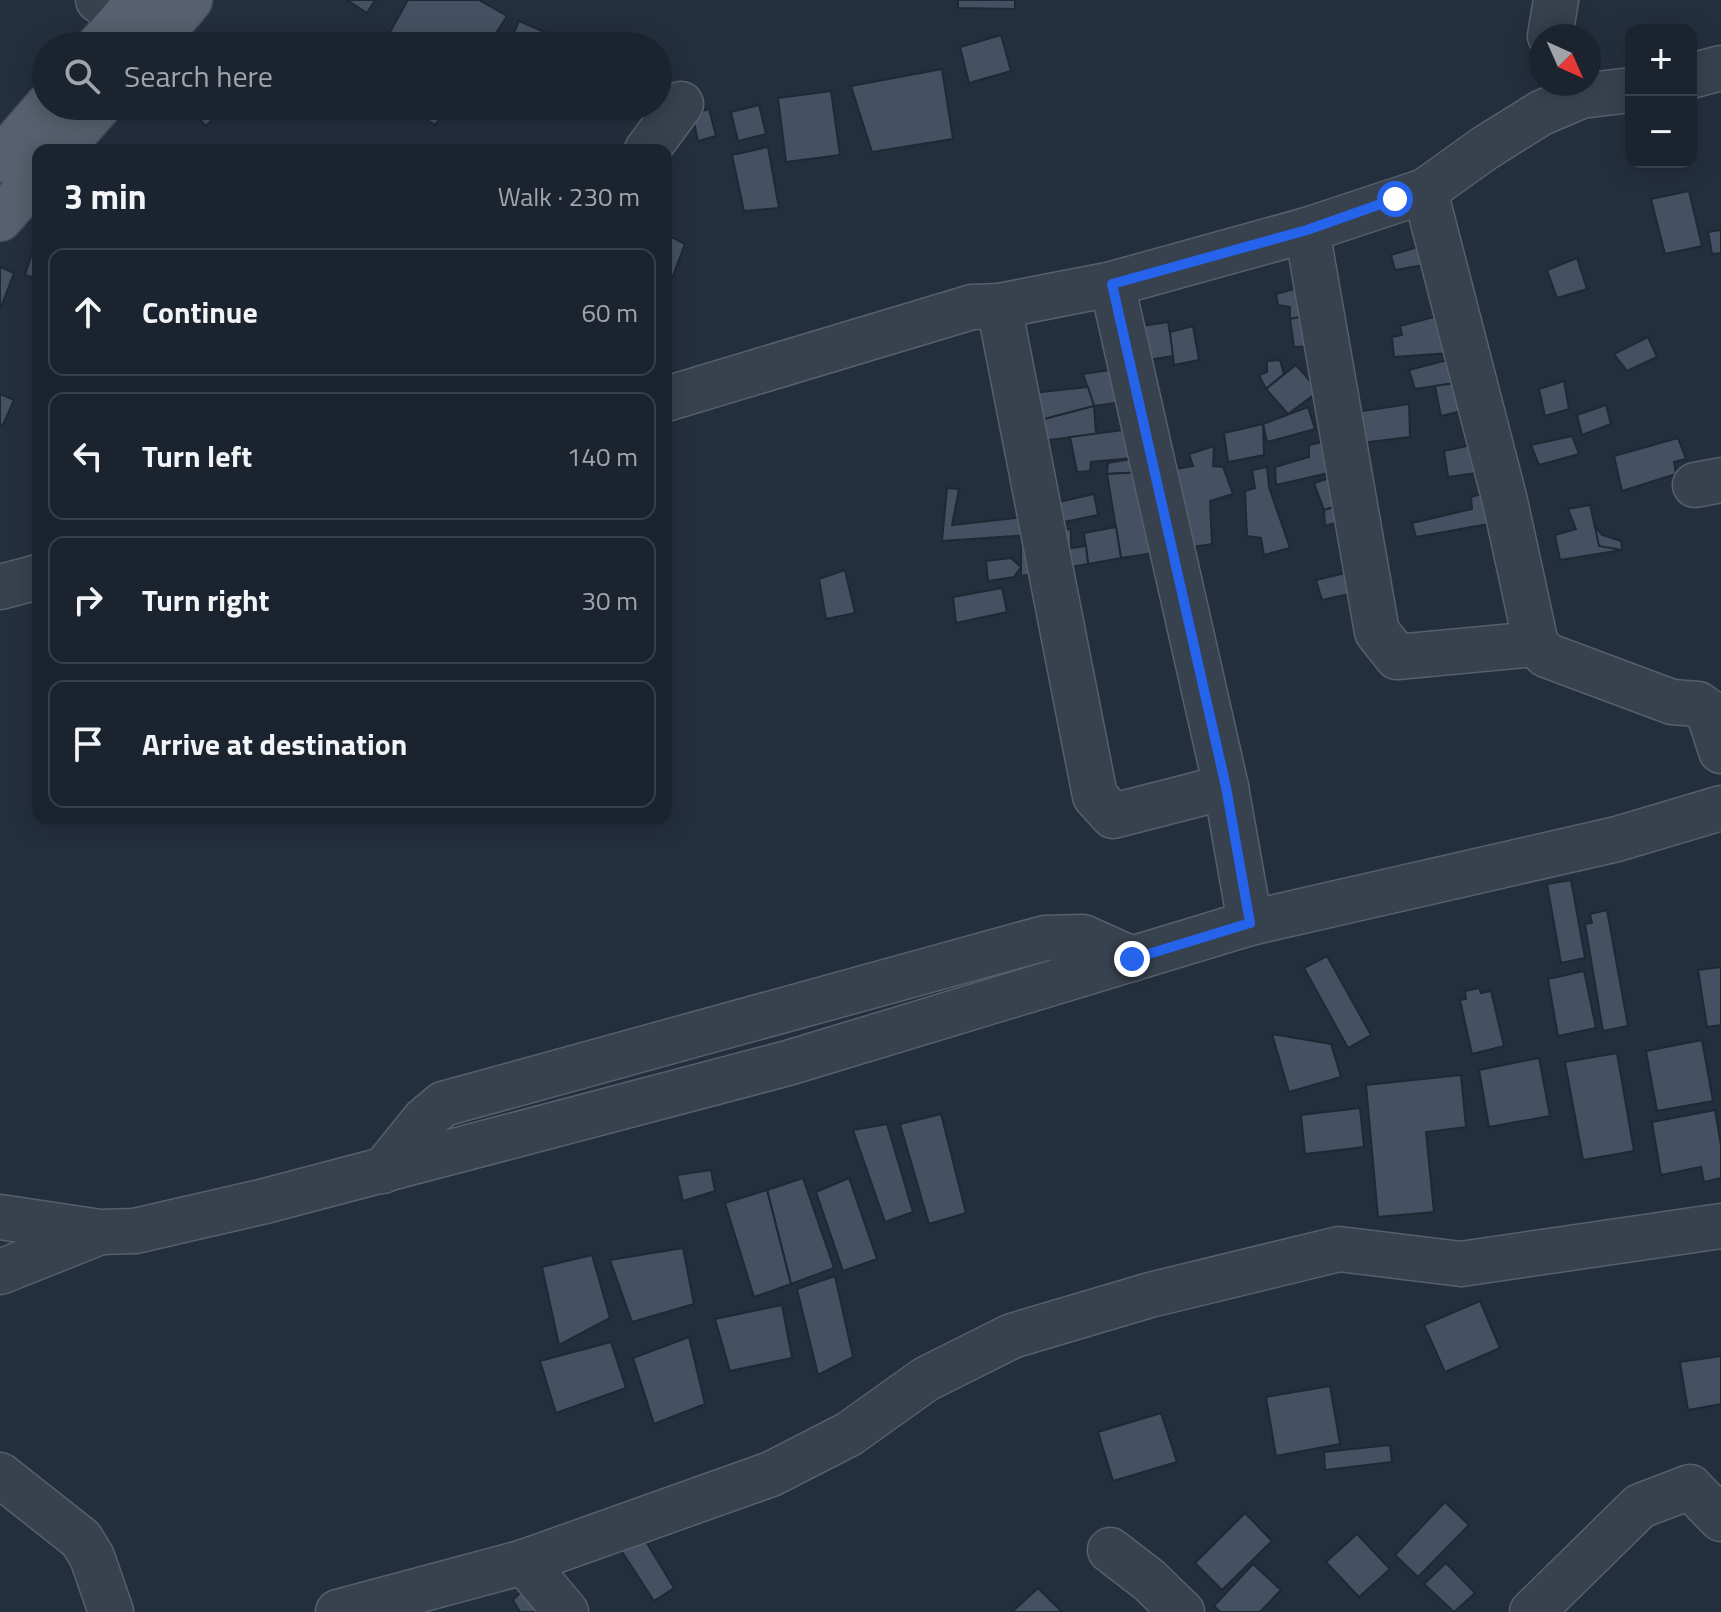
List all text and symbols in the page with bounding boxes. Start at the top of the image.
north arrow [1529,24,1601,96]
map controls [1625,24,1697,168]
button: + [1625,24,1697,96]
search box [32,32,672,120]
text: Search here [124,53,273,99]
icon: search [60,54,104,98]
button: − [1625,96,1697,168]
text: 3 min [64,170,147,222]
text: Walk · 230 m [498,177,640,216]
route start [1377,181,1413,217]
text: Continue [142,289,258,335]
icon: ahead [66,290,110,334]
text: 60 m [581,293,638,332]
text: Turn left [142,433,252,479]
icon: left [66,434,110,478]
text: 140 m [567,437,638,476]
text: Turn right [142,577,270,623]
icon: right [66,578,110,622]
text: 30 m [581,581,638,620]
text: Arrive at destination [142,721,407,767]
icon: arrive [66,722,110,766]
route end [1114,941,1150,977]

